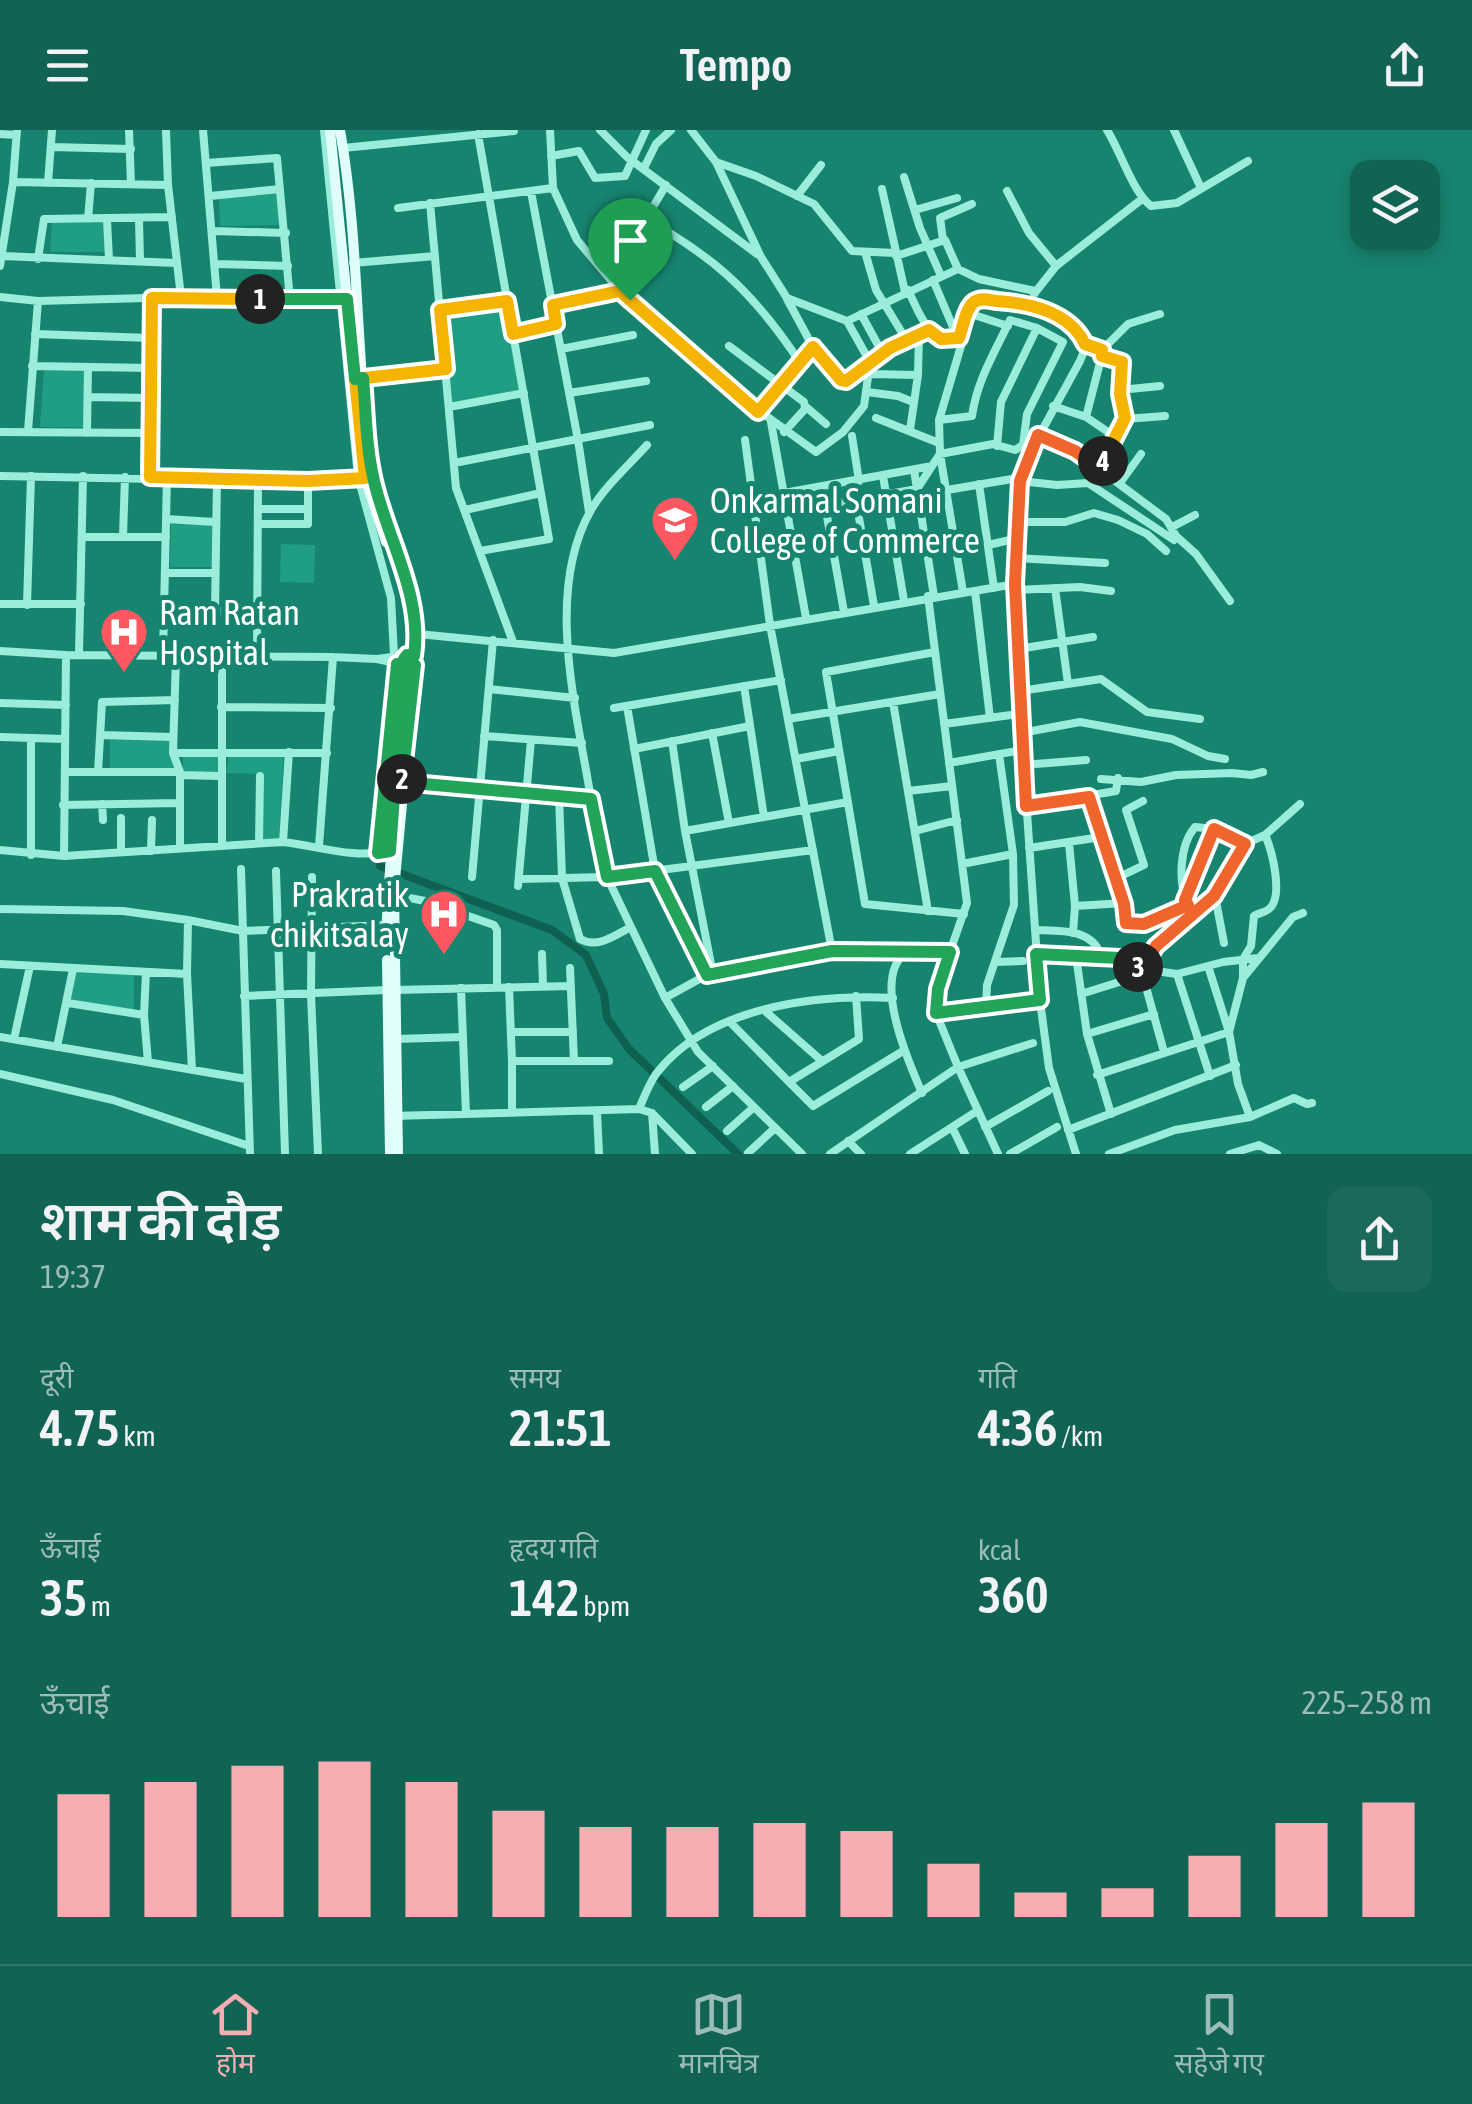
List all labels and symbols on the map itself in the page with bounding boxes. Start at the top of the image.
pin [588,198,673,301]
pin: 1 [235,274,285,324]
pin: 4 [1078,436,1128,486]
place label: Onkarmal Somani College of Commerce [710,480,980,560]
school or university icon: Onkarmal Somani College of Commerce [649,494,701,562]
place label: Ram Ratan Hospital [159,592,300,672]
hospital icon: Ram Ratan Hospital [98,606,150,674]
pin: 2 [377,754,427,804]
place label: Prakratik chikitsalay [270,874,409,954]
hospital icon: Prakratik chikitsalay [418,888,470,956]
pin: 3 [1113,942,1163,992]

